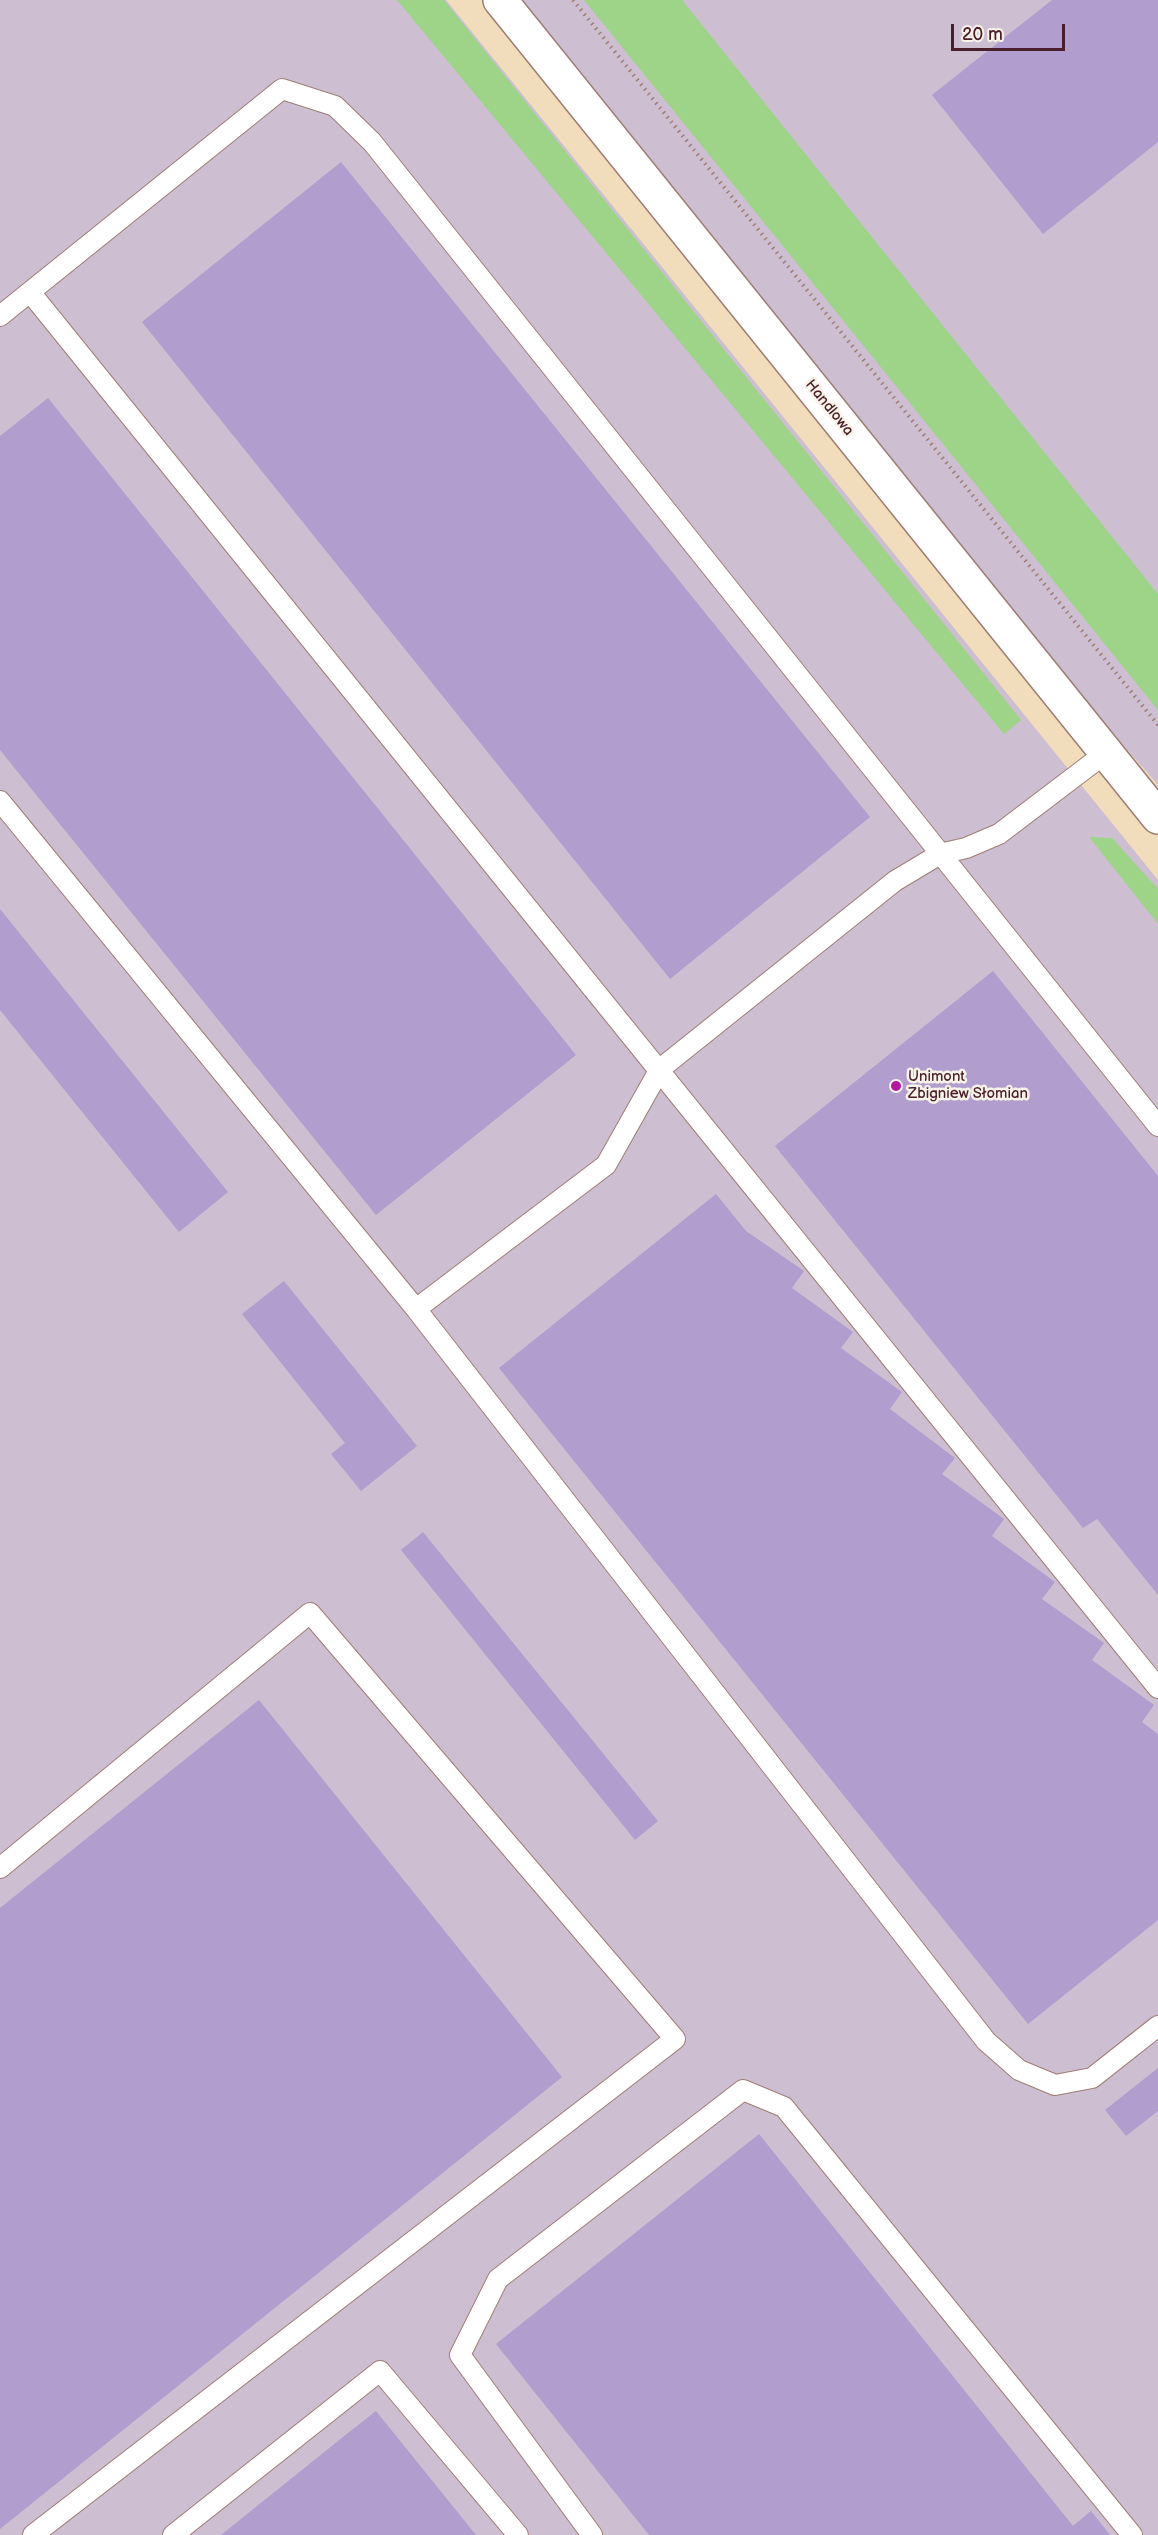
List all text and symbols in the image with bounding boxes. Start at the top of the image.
scale bar [954,12,1068,50]
text: 20 m [962,24,1003,45]
street label: Handlowa [801,376,857,440]
place label: Unimont Zbigniew Słomian [908,1068,1028,1103]
marker: Unimont Zbigniew Słomian [889,1079,903,1093]

